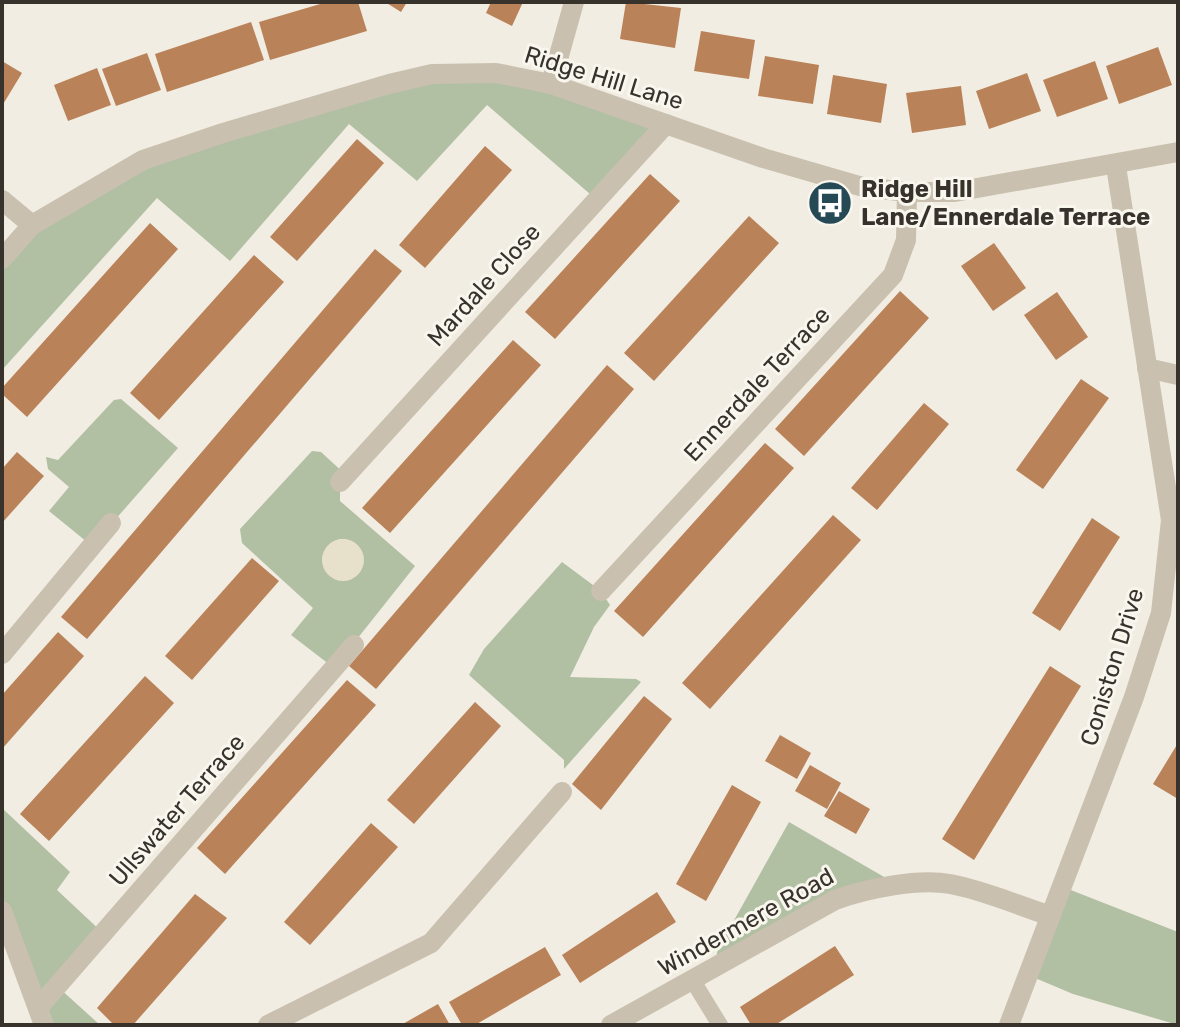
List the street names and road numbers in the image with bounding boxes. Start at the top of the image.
street label: Ridge Hill Lane [521,41,687,115]
street label: Mardale Close [422,218,546,352]
street label: Ennerdale Terrace [678,301,836,467]
street label: Coniston Drive [1075,585,1149,749]
street label: Ullswater Terrace [103,728,251,892]
street label: Windermere Road [653,862,839,982]

